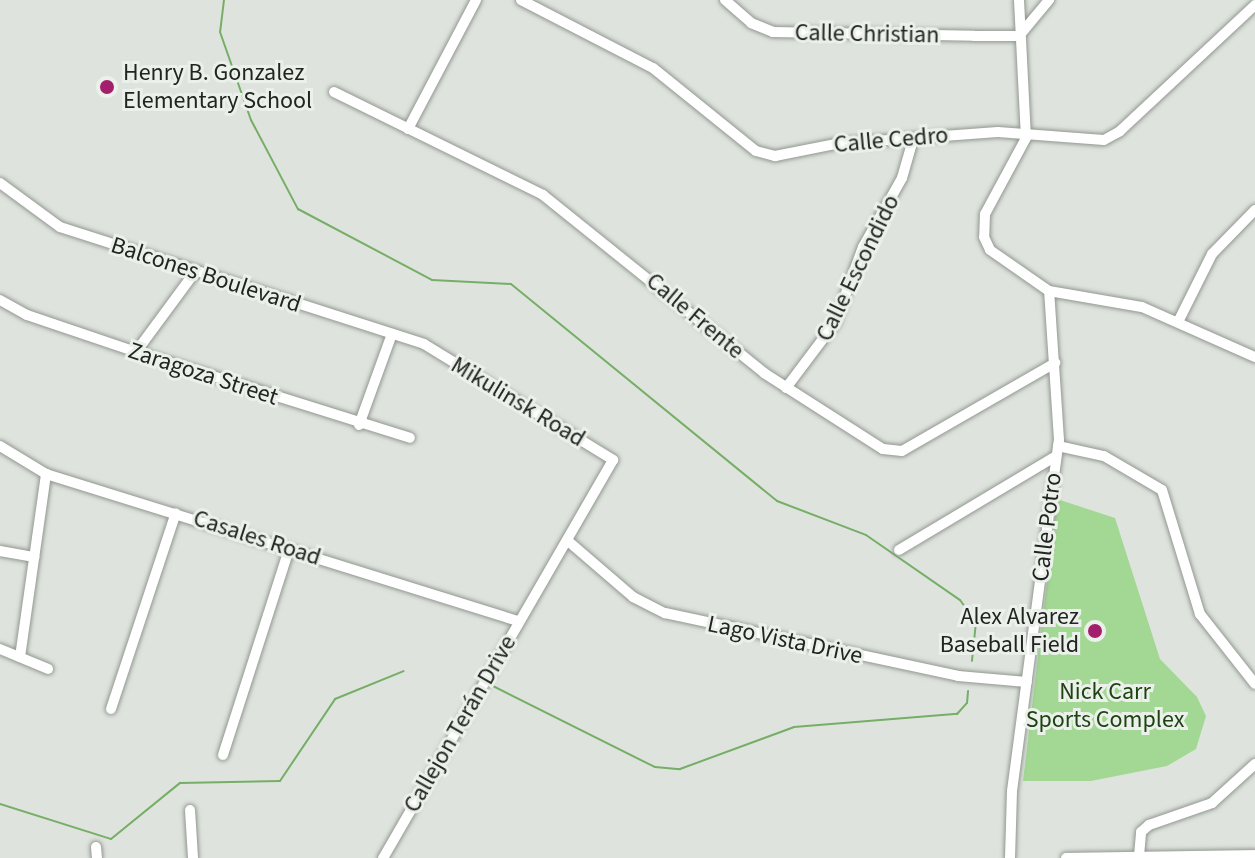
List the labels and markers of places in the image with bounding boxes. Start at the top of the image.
place label: Henry B. Gonzalez Elementary School [123,59,312,115]
marker: Henry B. Gonzalez Elementary School [98,78,116,96]
place label: Alex Alvarez Baseball Field [940,603,1079,659]
marker: Alex Alvarez Baseball Field [1086,622,1104,640]

